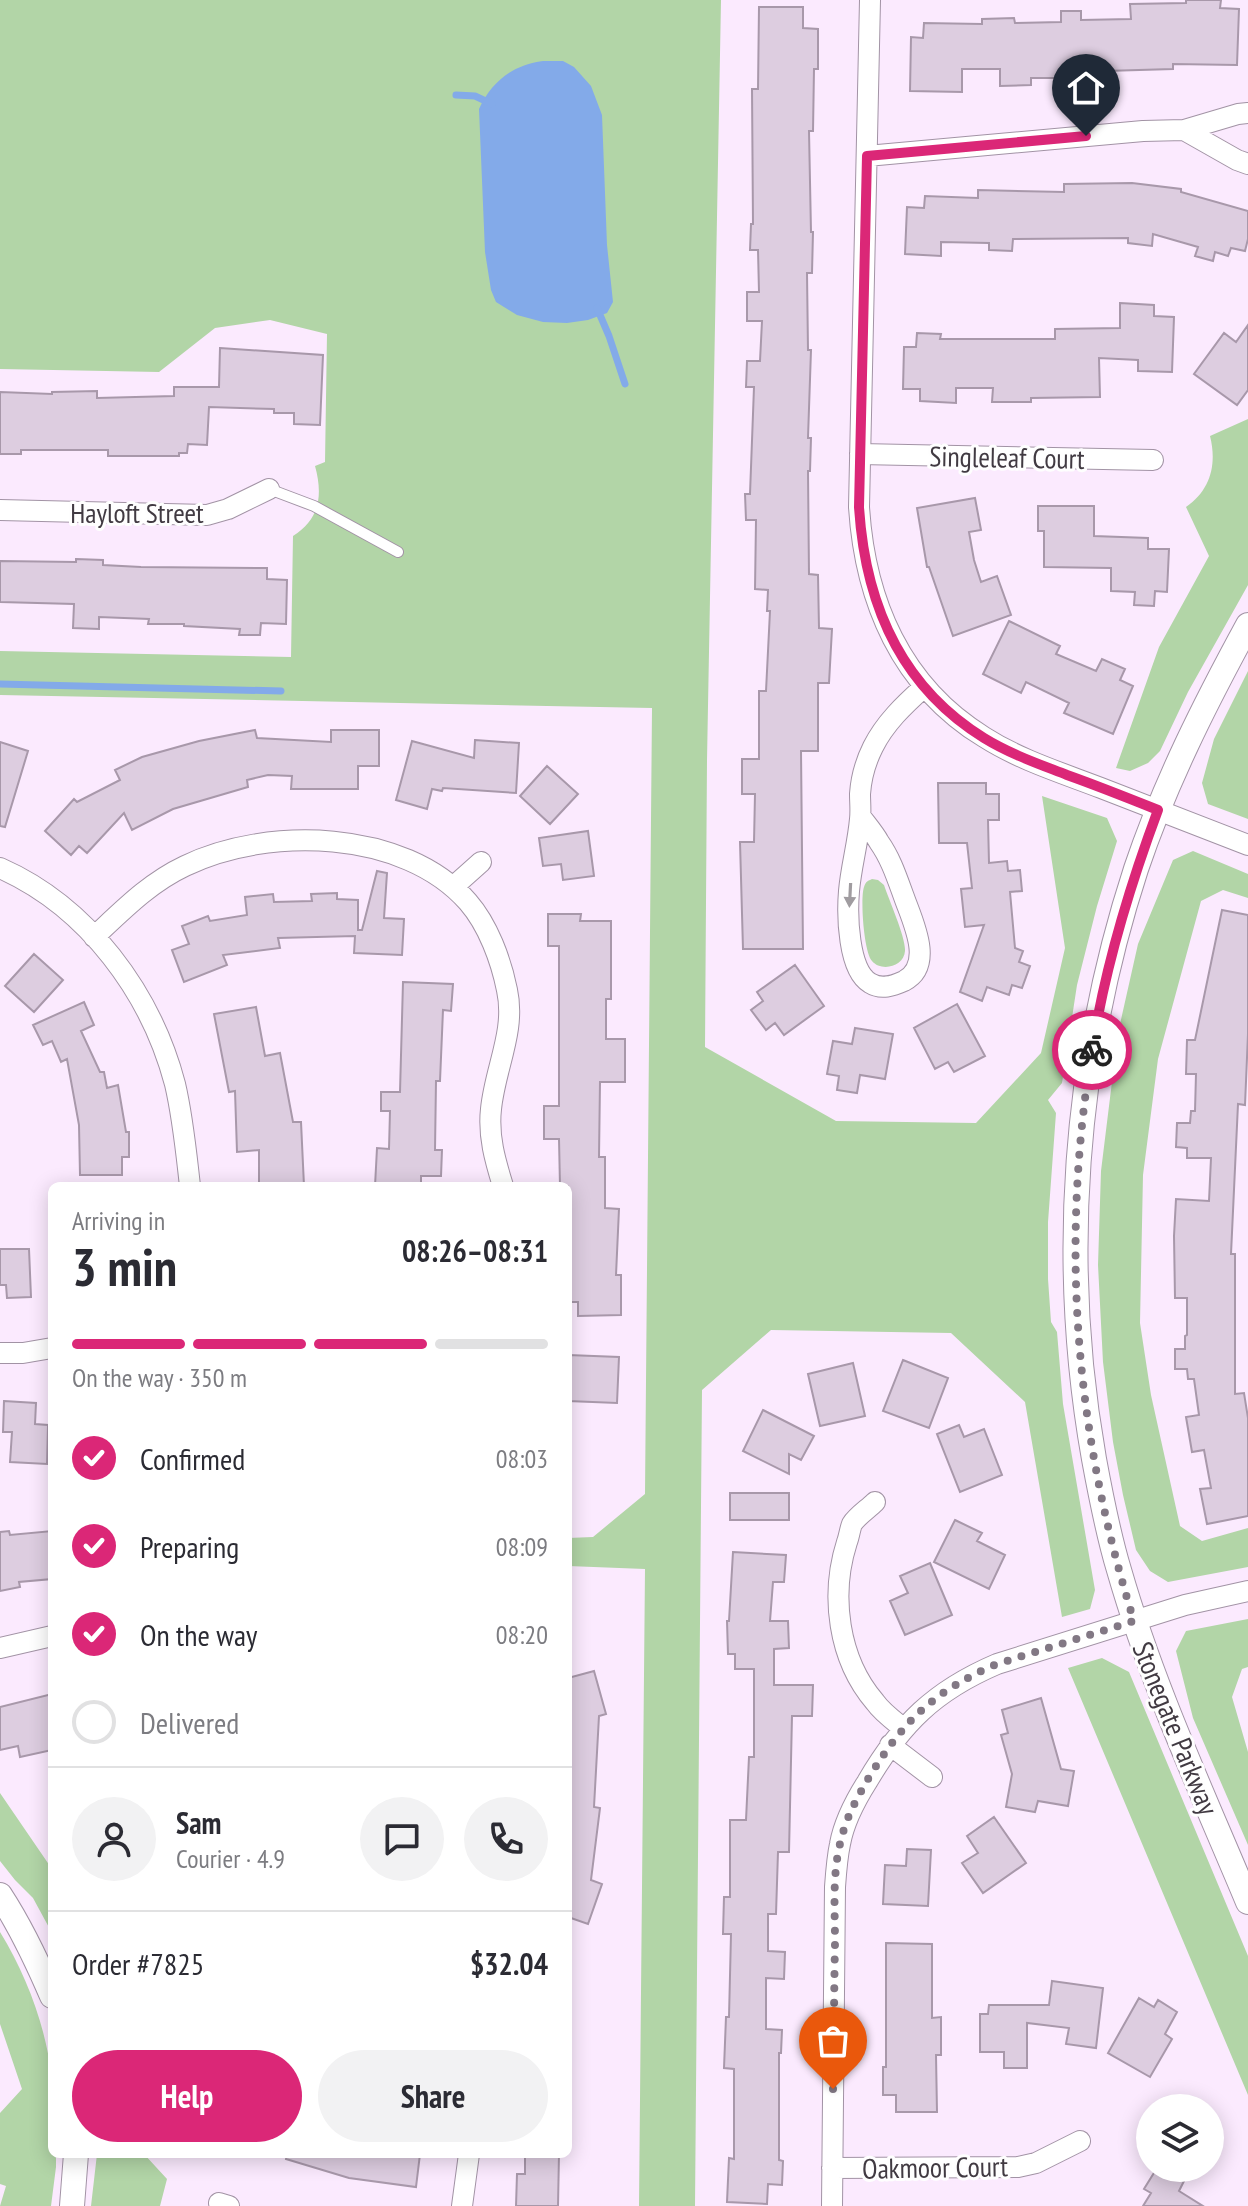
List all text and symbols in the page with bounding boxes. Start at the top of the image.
pin [1052,54,1120,136]
icon: home [1064,66,1108,110]
street label: Singleleaf Court [929,437,1085,477]
street label: Hayloft Street [70,494,204,531]
one-way arrow [843,882,856,907]
courier [1052,1010,1132,1090]
icon: bike [1070,1028,1114,1072]
text: Arriving in [72,1204,165,1237]
text: 08:26–08:31 [402,1231,548,1270]
text: 3 min [72,1233,177,1300]
text: On the way · 350 m [72,1361,247,1394]
icon: check [72,1436,116,1480]
text: Confirmed [140,1439,245,1478]
text: 08:03 [496,1442,548,1475]
icon: check [72,1524,116,1568]
text: Preparing [140,1527,239,1566]
text: 08:09 [496,1530,548,1563]
icon: check [72,1612,116,1656]
text: On the way [140,1615,257,1654]
text: 08:20 [496,1618,548,1651]
street label: Stonegate Parkway [1125,1636,1228,1820]
text: Delivered [140,1703,239,1742]
button: person [72,1797,156,1881]
button: chat [360,1797,444,1881]
button: phone [464,1797,548,1881]
text: Sam [176,1803,221,1842]
text: Courier · 4.9 [176,1842,285,1875]
text: Order #7825 [72,1944,204,1983]
text: $32.04 [470,1944,548,1983]
pin [799,2007,867,2089]
icon: bag [811,2019,855,2063]
button: Help [72,2050,302,2142]
button: Share [318,2050,548,2142]
map controls [1136,2094,1224,2182]
button: layers [1136,2094,1224,2182]
street label: Oakmoor Court [862,2147,1009,2187]

